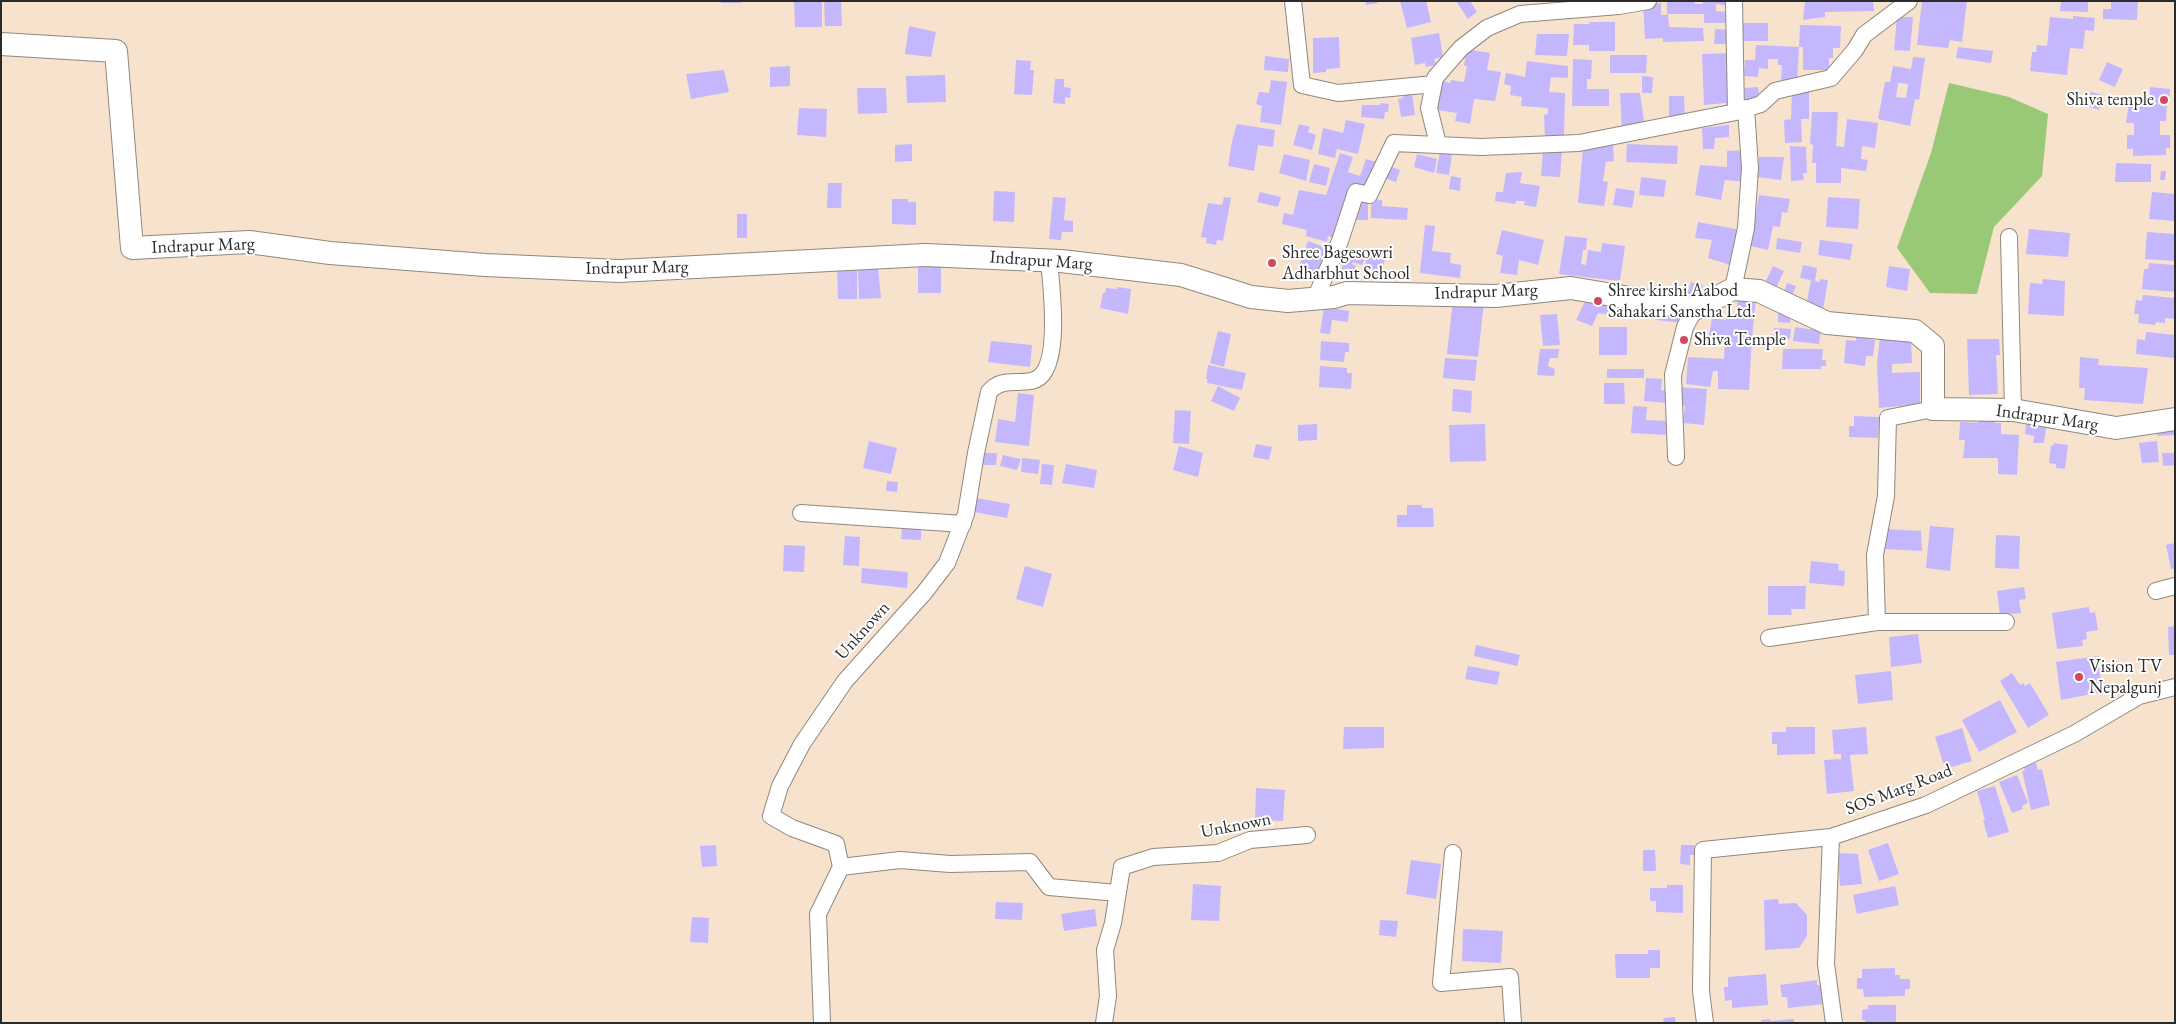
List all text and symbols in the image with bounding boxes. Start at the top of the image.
place label: Shiva temple [2066,89,2154,111]
marker: Shiva temple [2158,94,2170,106]
street label: Indrapur Marg [151,233,255,259]
place label: Shree Bagesowri Adharbhut School [1282,242,1410,284]
street label: Indrapur Marg [989,247,1093,275]
street label: Indrapur Marg [585,256,689,280]
marker: Shree Bagesowri Adharbhut School [1266,257,1278,269]
street label: Indrapur Marg [1434,279,1538,305]
place label: Shree kirshi Aabod Sahakari Sanstha Ltd. [1608,280,1756,322]
marker: Shree kirshi Aabod Sahakari Sanstha Ltd. [1592,295,1604,307]
place label: Shiva Temple [1694,329,1786,351]
marker: Shiva Temple [1678,334,1690,346]
street label: Indrapur Marg [1994,400,2100,436]
street label: Unknown [831,597,895,665]
place label: Vision TV Nepalgunj [2089,656,2162,699]
marker: Vision TV Nepalgunj [2073,671,2085,683]
street label: SOS Marg Road [1843,760,1955,820]
street label: Unknown [1199,809,1273,843]

